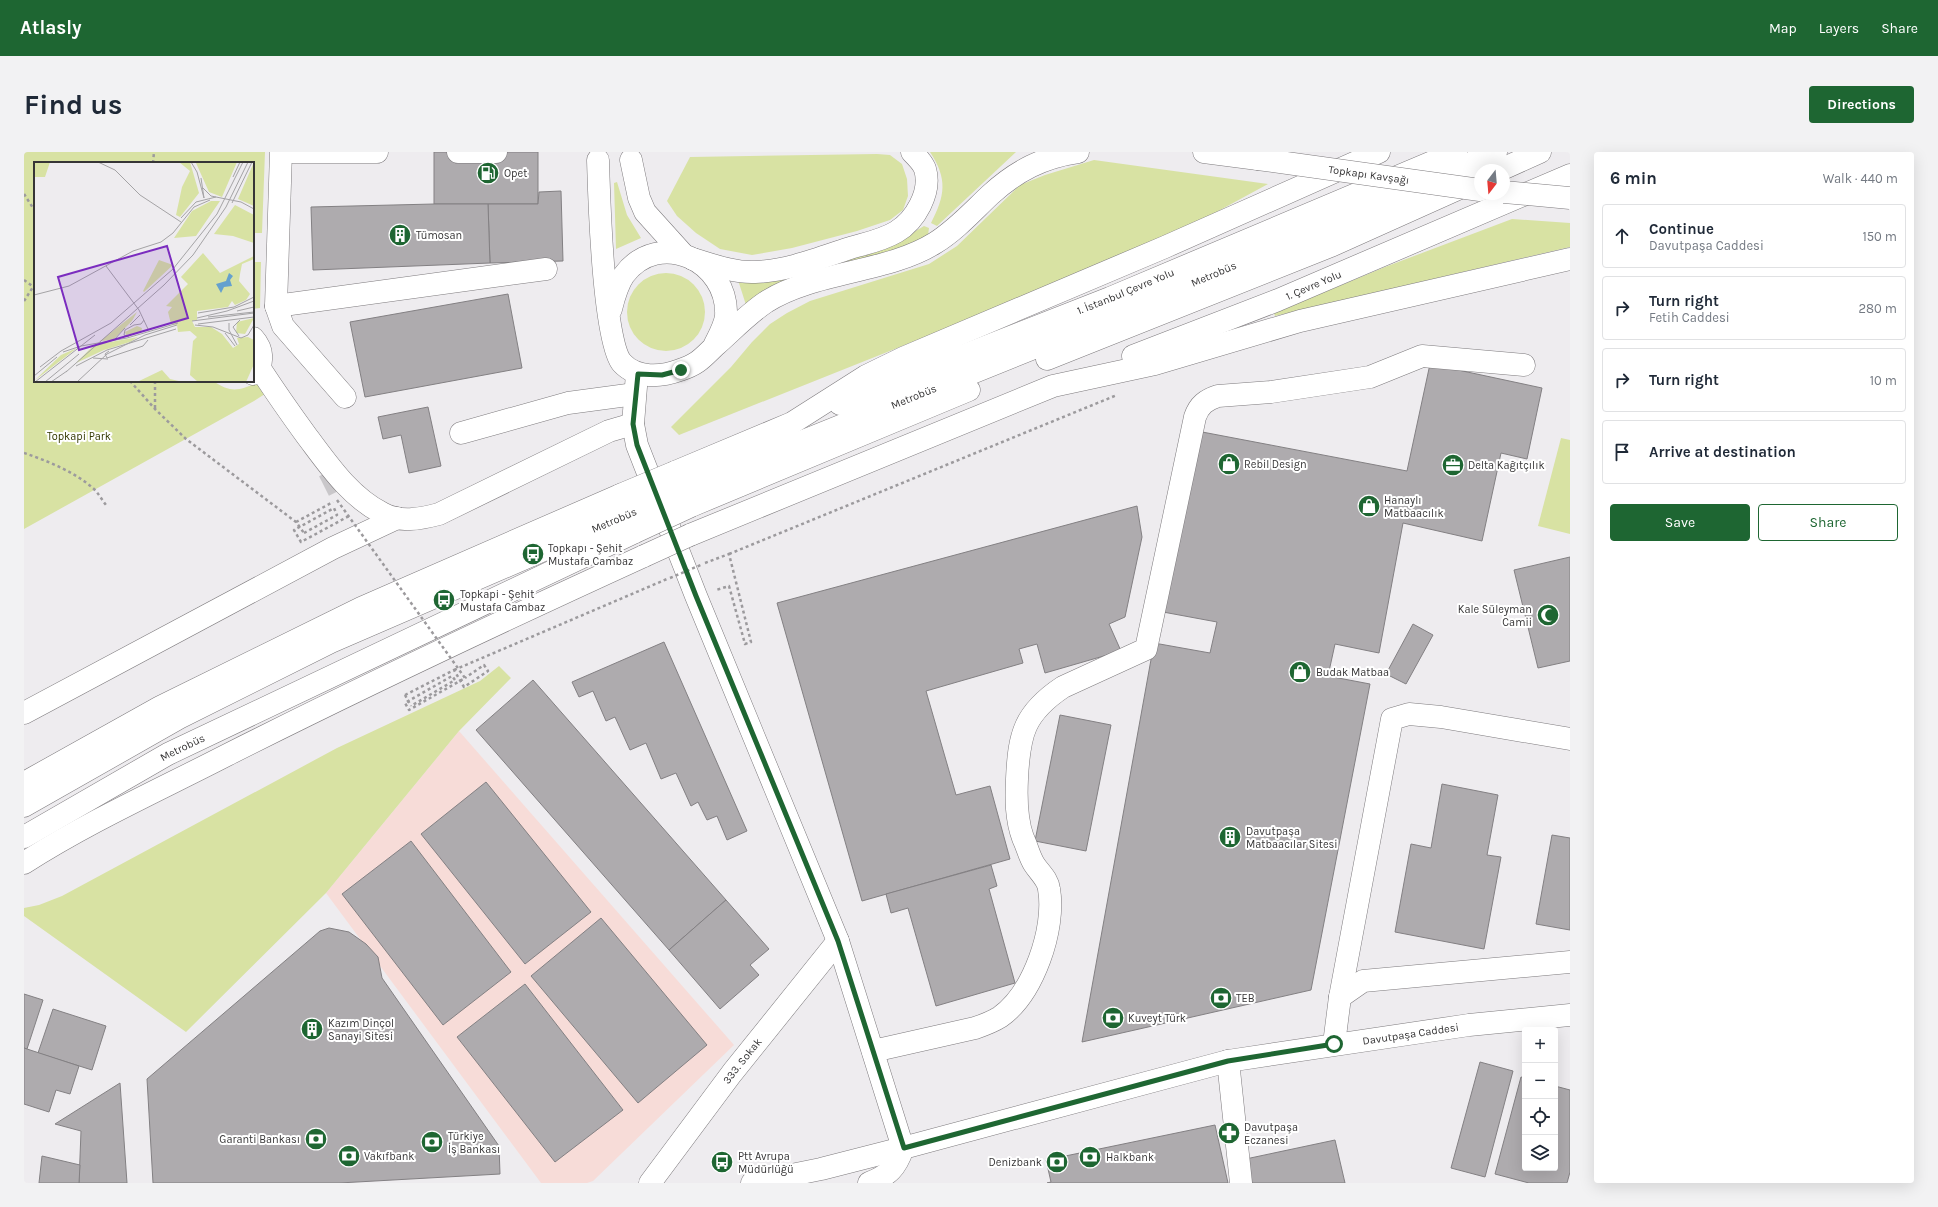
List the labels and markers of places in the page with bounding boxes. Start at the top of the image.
fuel station icon: Opet [475,160,501,186]
place label: Opet [504,167,527,180]
building icon: Tümosan [387,222,413,248]
place label: Tümosan [416,229,462,242]
shop icon: Rebil Design [1216,451,1242,477]
office icon: Delta Kağıtçılık [1440,452,1466,478]
place label: Rebil Design [1244,458,1307,471]
place label: Delta Kağıtçılık [1468,459,1545,472]
shop icon: Hanaylı Matbaacılık [1356,493,1382,519]
place label: Hanaylı Matbaacılık [1384,494,1444,520]
bus stop icon: Topkapı - Şehit Mustafa Cambaz [520,541,546,567]
place label: Topkapı - Şehit Mustafa Cambaz [548,542,633,568]
bus stop icon: Topkapi - Şehit Mustafa Cambaz [431,587,457,613]
place label: Topkapi - Şehit Mustafa Cambaz [460,588,545,614]
mosque icon: Kale Süleyman Camii [1535,602,1561,628]
place label: Kale Süleyman Camii [1458,603,1532,629]
shop icon: Budak Matbaa [1287,659,1313,685]
place label: Budak Matbaa [1316,666,1389,679]
building icon: Davutpaşa Matbaacılar Sitesi [1217,824,1243,850]
place label: Davutpaşa Matbaacılar Sitesi [1246,825,1338,851]
bank icon: TEB [1208,985,1234,1011]
place label: TEB [1236,992,1255,1005]
bank icon: Kuveyt Türk [1100,1005,1126,1031]
place label: Kuveyt Türk [1128,1012,1186,1025]
building icon: Kazım Dinçol Sanayi Sitesi [299,1016,325,1042]
place label: Kazım Dinçol Sanayi Sitesi [328,1017,394,1043]
pharmacy icon: Davutpaşa Eczanesi [1216,1120,1242,1146]
place label: Davutpaşa Eczanesi [1244,1121,1298,1147]
bank icon: Garanti Bankası [303,1126,329,1152]
bank icon: Türkiye İş Bankası [419,1129,445,1155]
place label: Türkiye İş Bankası [448,1130,500,1156]
place label: Garanti Bankası [219,1133,300,1146]
bank icon: Vakıfbank [336,1143,362,1169]
bank icon: Halkbank [1077,1144,1103,1170]
bus stop icon: Ptt Avrupa Müdürlüğü [709,1149,735,1175]
bank icon: Denizbank [1044,1149,1070,1175]
place label: Vakıfbank [364,1150,415,1163]
place label: Ptt Avrupa Müdürlüğü [738,1150,794,1176]
place label: Halkbank [1106,1151,1154,1164]
place label: Denizbank [989,1156,1042,1169]

